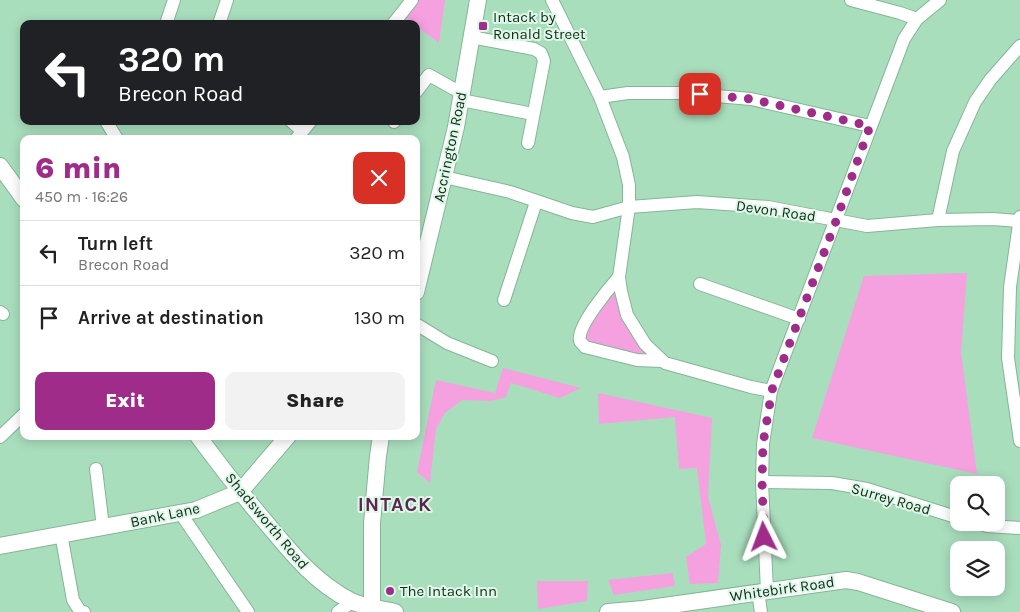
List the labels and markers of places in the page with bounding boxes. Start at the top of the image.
place label: Intack by Ronald Street [493,8,586,43]
marker: Intack by Ronald Street [477,20,489,32]
pin [679,73,721,115]
place label: The Intack Inn [400,582,497,600]
marker: The Intack Inn [384,585,396,597]

